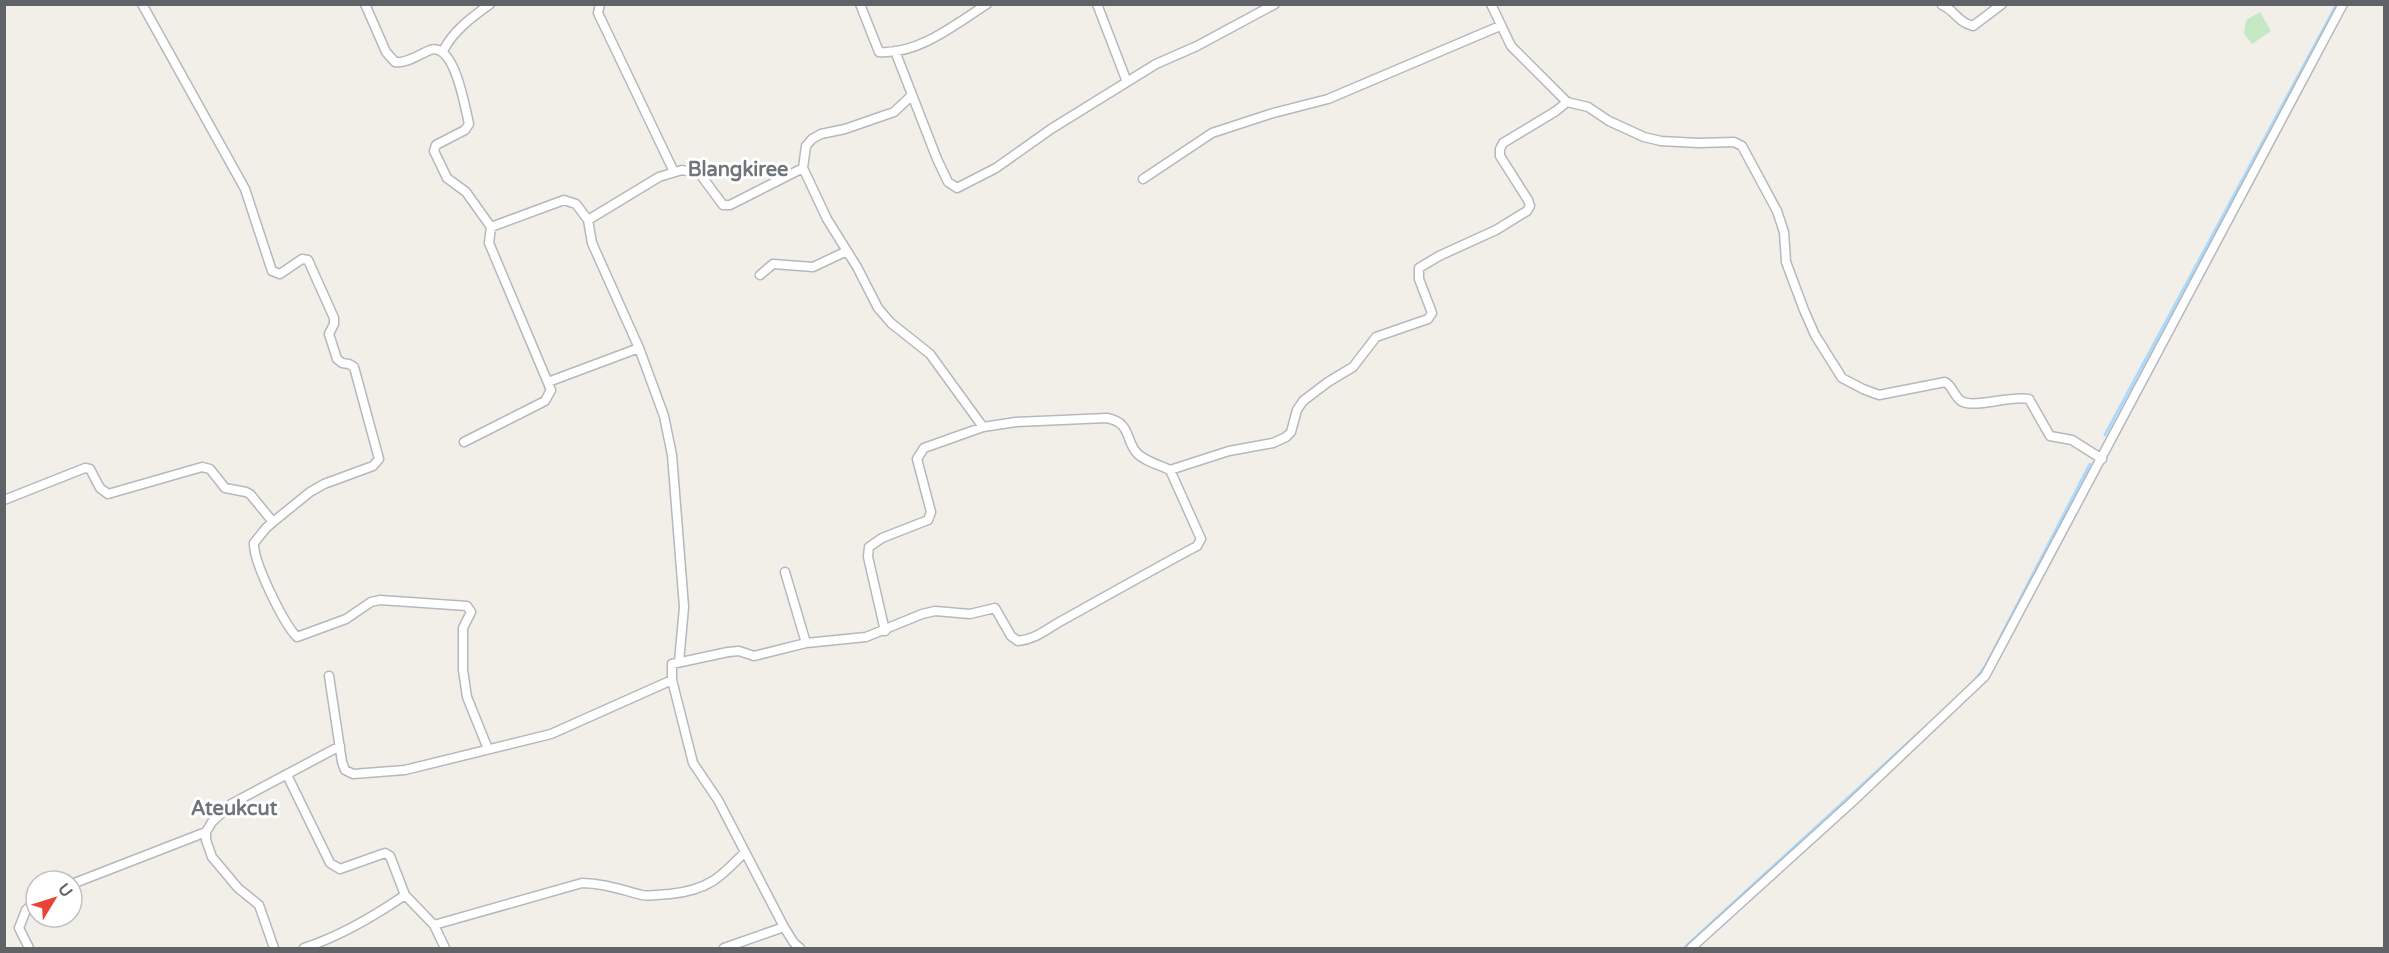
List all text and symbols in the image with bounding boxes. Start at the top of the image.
district label: Blangkiree [688,158,788,182]
district label: Ateukcut [191,797,278,821]
north arrow [24,869,84,929]
text: U [53,879,77,901]

